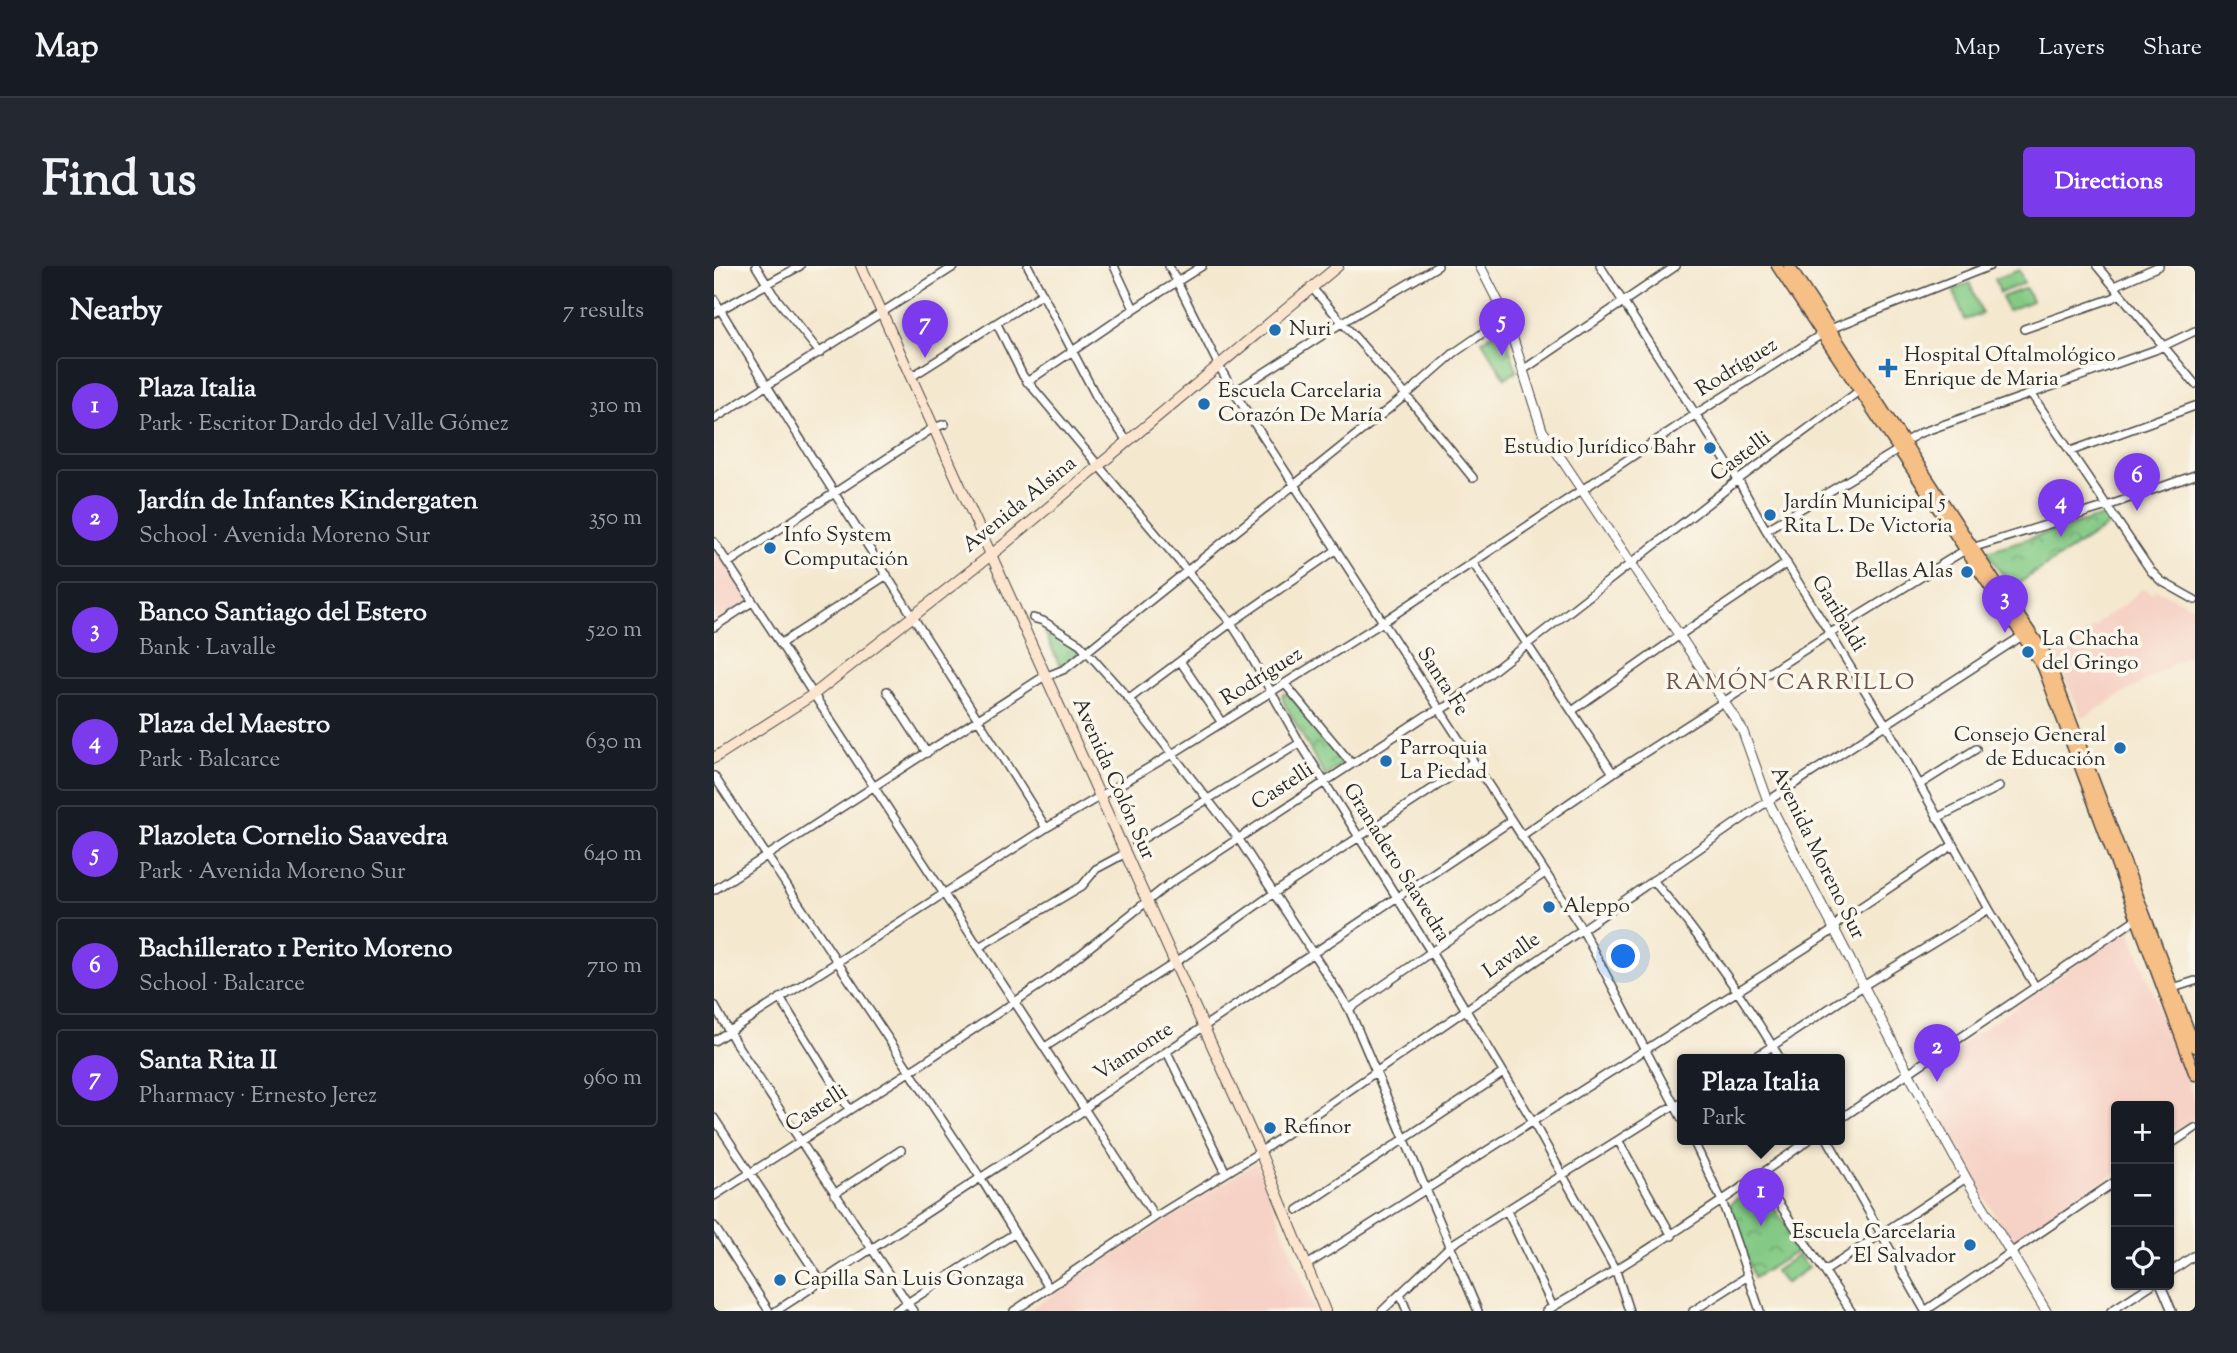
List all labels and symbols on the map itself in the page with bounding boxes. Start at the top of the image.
pin: 5 [1479,298,1525,356]
pin: 7 [902,300,948,358]
place label: Nuri [1289,315,1332,345]
marker: Nuri [1267,322,1283,338]
street label: Rodríguez [1690,331,1784,405]
place label: Hospital Oftalmológico Enrique de Maria [1904,341,2116,395]
marker: Hospital Oftalmológico Enrique de Maria [1878,358,1898,378]
place label: Escuela Carcelaria Corazón De María [1218,377,1383,431]
marker: Escuela Carcelaria Corazón De María [1196,396,1212,412]
street label: Castelli [1704,424,1778,490]
place label: Estudio Jurídico Bahr [1504,433,1696,463]
marker: Estudio Jurídico Bahr [1702,440,1718,456]
street label: Avenida Alsina [956,449,1084,561]
pin: 6 [2114,453,2160,511]
pin: 4 [2038,479,2084,537]
place label: Jardín Municipal 5 Rita L. De Victoria [1783,488,1953,542]
marker: Jardín Municipal 5 Rita L. De Victoria [1762,507,1778,523]
place label: Info System Computación [784,521,909,575]
marker: Info System Computación [762,540,778,556]
place label: Bellas Alas [1855,557,1953,587]
marker: Bellas Alas [1959,564,1975,580]
street label: Garibaldi [1803,570,1873,658]
pin: 3 [1982,575,2028,633]
place label: La Chacha del Gringo [2042,625,2139,679]
street label: Rodríguez [1215,640,1309,714]
street label: Santa Fe [1408,642,1476,722]
marker: La Chacha del Gringo [2020,644,2036,660]
district label: RAMÓN CARRILLO [1666,667,1916,700]
street label: Avenida Colón Sur [1064,693,1162,865]
place label: Consejo General de Educación [1954,721,2106,775]
place label: Parroquia La Piedad [1400,734,1488,788]
marker: Consejo General de Educación [2112,740,2128,756]
marker: Parroquia La Piedad [1378,753,1394,769]
street label: Castelli [1246,756,1320,818]
street label: Avenida Moreno Sur [1762,761,1872,945]
street label: Granadero Saavedra [1335,778,1457,949]
place label: Aleppo [1563,892,1630,922]
marker: Aleppo [1541,899,1557,915]
street label: Lavalle [1477,925,1547,987]
your location [1606,939,1640,973]
street label: Viamonte [1088,1015,1180,1089]
pin: 2 [1914,1024,1960,1082]
street label: Castelli [780,1078,854,1140]
place label: Refinor [1284,1113,1351,1143]
marker: Refinor [1262,1120,1278,1136]
pin: 1 [1738,1168,1784,1226]
place label: Escuela Carcelaria El Salvador [1792,1218,1956,1272]
marker: Escuela Carcelaria El Salvador [1962,1237,1978,1253]
place label: Capilla San Luis Gonzaga [794,1265,1025,1295]
marker: Capilla San Luis Gonzaga [772,1272,788,1288]

